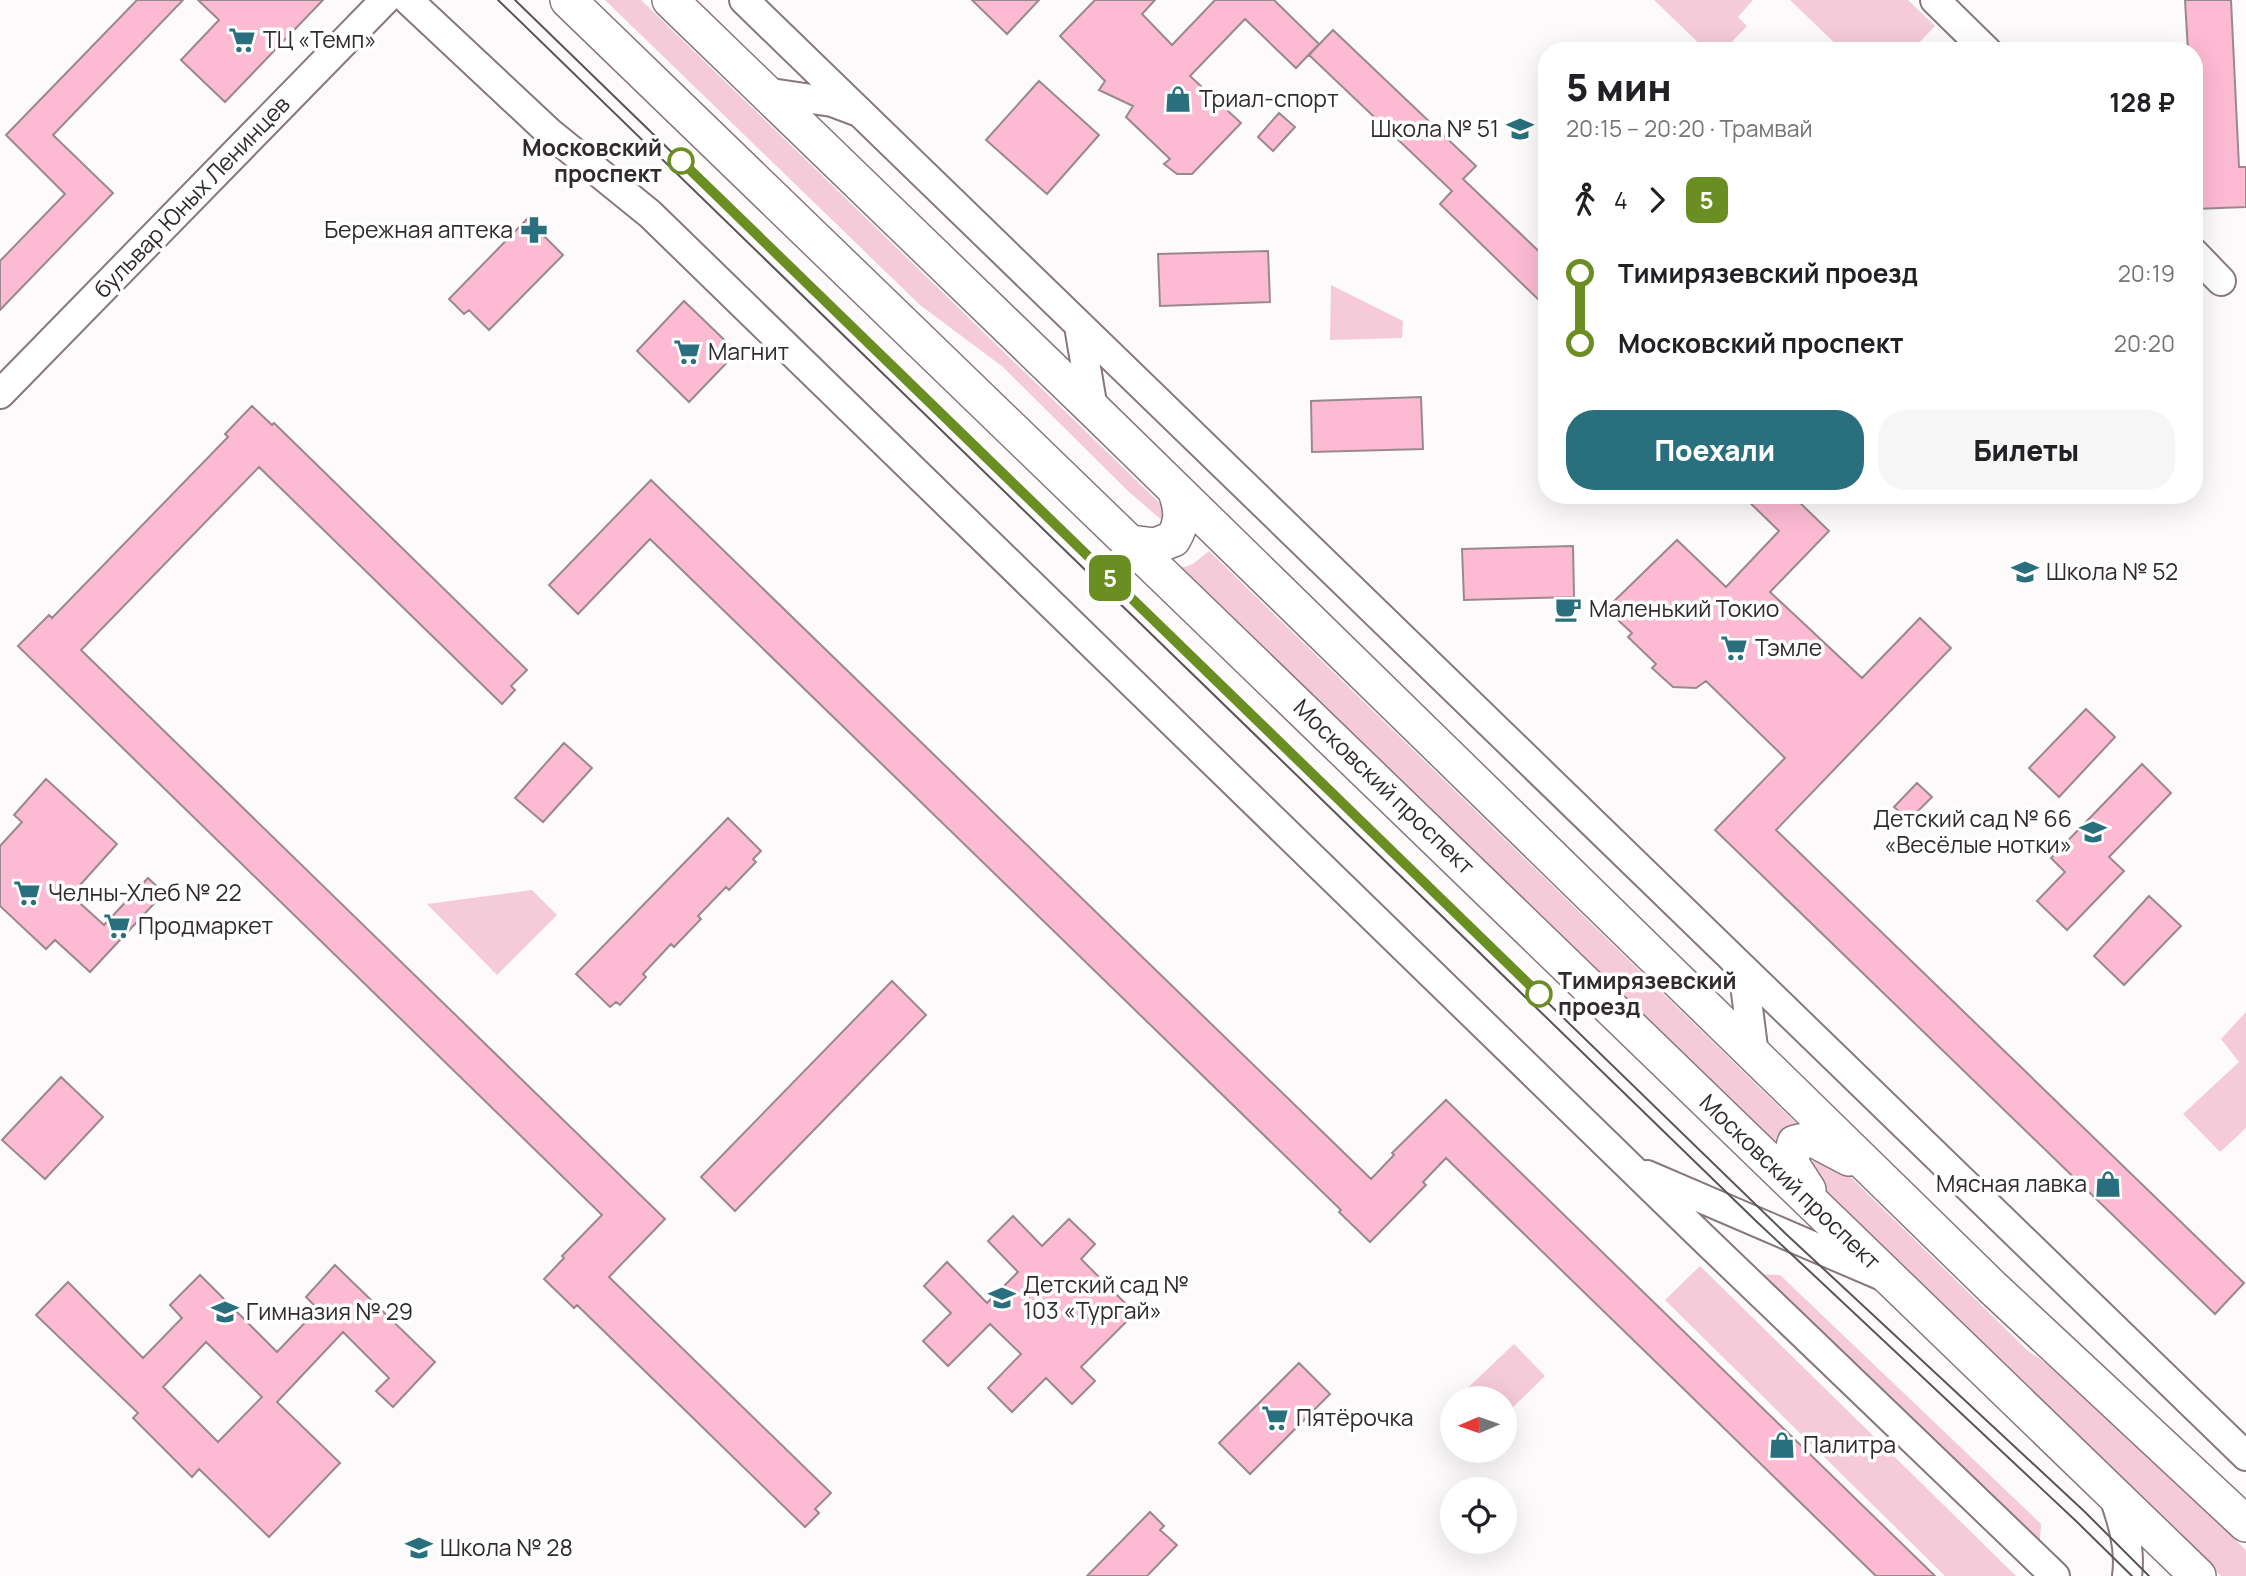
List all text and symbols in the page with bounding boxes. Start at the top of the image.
place label: ТЦ «Темп» [263,23,377,55]
supermarket icon: ТЦ «Темп» [227,25,257,55]
text: 5 мин [1566,60,1672,112]
place label: Триал-спорт [1199,82,1339,114]
shop icon: Триал-спорт [1163,84,1193,114]
text: 128 ₽ [2109,84,2175,120]
street label: бульвар Юных Ленинцев [86,88,296,304]
place label: Школа № 51 [1370,112,1499,144]
text: 20:15 – 20:20 · Трамвай [1566,112,1813,144]
school or university icon: Школа № 51 [1505,114,1535,144]
place label: Московский проспект [522,131,662,189]
marker: Московский проспект [668,148,694,174]
icon: walk [1566,181,1604,219]
icon: forward [1638,181,1676,219]
text: 5 [1700,183,1714,216]
text: 4 [1614,184,1628,216]
place label: Бережная аптека [324,213,513,245]
pharmacy icon: Бережная аптека [519,215,549,245]
text: Тимирязевский проезд [1618,255,1918,291]
text: 20:19 [2118,257,2175,289]
text: Московский проспект [1618,325,1903,361]
text: 20:20 [2114,327,2175,359]
place label: Магнит [708,335,789,367]
supermarket icon: Магнит [672,337,702,367]
button: Поехали [1566,410,1864,490]
button: Билеты [1878,410,2175,490]
line badge: 5 [1087,555,1133,601]
place label: Школа № 52 [2046,555,2178,587]
school or university icon: Школа № 52 [2010,557,2040,587]
text: 5 [1103,561,1117,594]
place label: Маленький Токио [1589,592,1779,624]
cafe icon: Маленький Токио [1553,594,1583,624]
place label: Тэмле [1755,631,1822,663]
supermarket icon: Тэмле [1719,633,1749,663]
street label: Московский проспект [1287,691,1482,881]
place label: Детский сад № 66 «Весёлые нотки» [1873,802,2072,860]
school or university icon: Детский сад № 66 «Весёлые нотки» [2078,817,2108,847]
place label: Челны-Хлеб № 22 [48,876,242,908]
supermarket icon: Челны-Хлеб № 22 [12,878,42,908]
place label: Продмаркет [138,909,273,941]
supermarket icon: Продмаркет [102,911,132,941]
place label: Тимирязевский проезд [1558,964,1736,1022]
marker: Тимирязевский проезд [1526,981,1552,1007]
street label: Московский проспект [1693,1086,1888,1276]
place label: Мясная лавка [1936,1167,2087,1199]
shop icon: Мясная лавка [2093,1169,2123,1199]
place label: Детский сад № 103 «Тургай» [1023,1268,1189,1326]
school or university icon: Детский сад № 103 «Тургай» [987,1283,1017,1313]
place label: Гимназия № 29 [246,1295,413,1327]
school or university icon: Гимназия № 29 [210,1297,240,1327]
north arrow [1440,1386,1517,1463]
map controls [1440,1386,1517,1554]
place label: Пятёрочка [1296,1401,1414,1433]
supermarket icon: Пятёрочка [1260,1403,1290,1433]
place label: Палитра [1803,1428,1896,1460]
shop icon: Палитра [1767,1430,1797,1460]
button: locate [1440,1477,1517,1554]
place label: Школа № 28 [440,1531,573,1563]
school or university icon: Школа № 28 [404,1533,434,1563]

